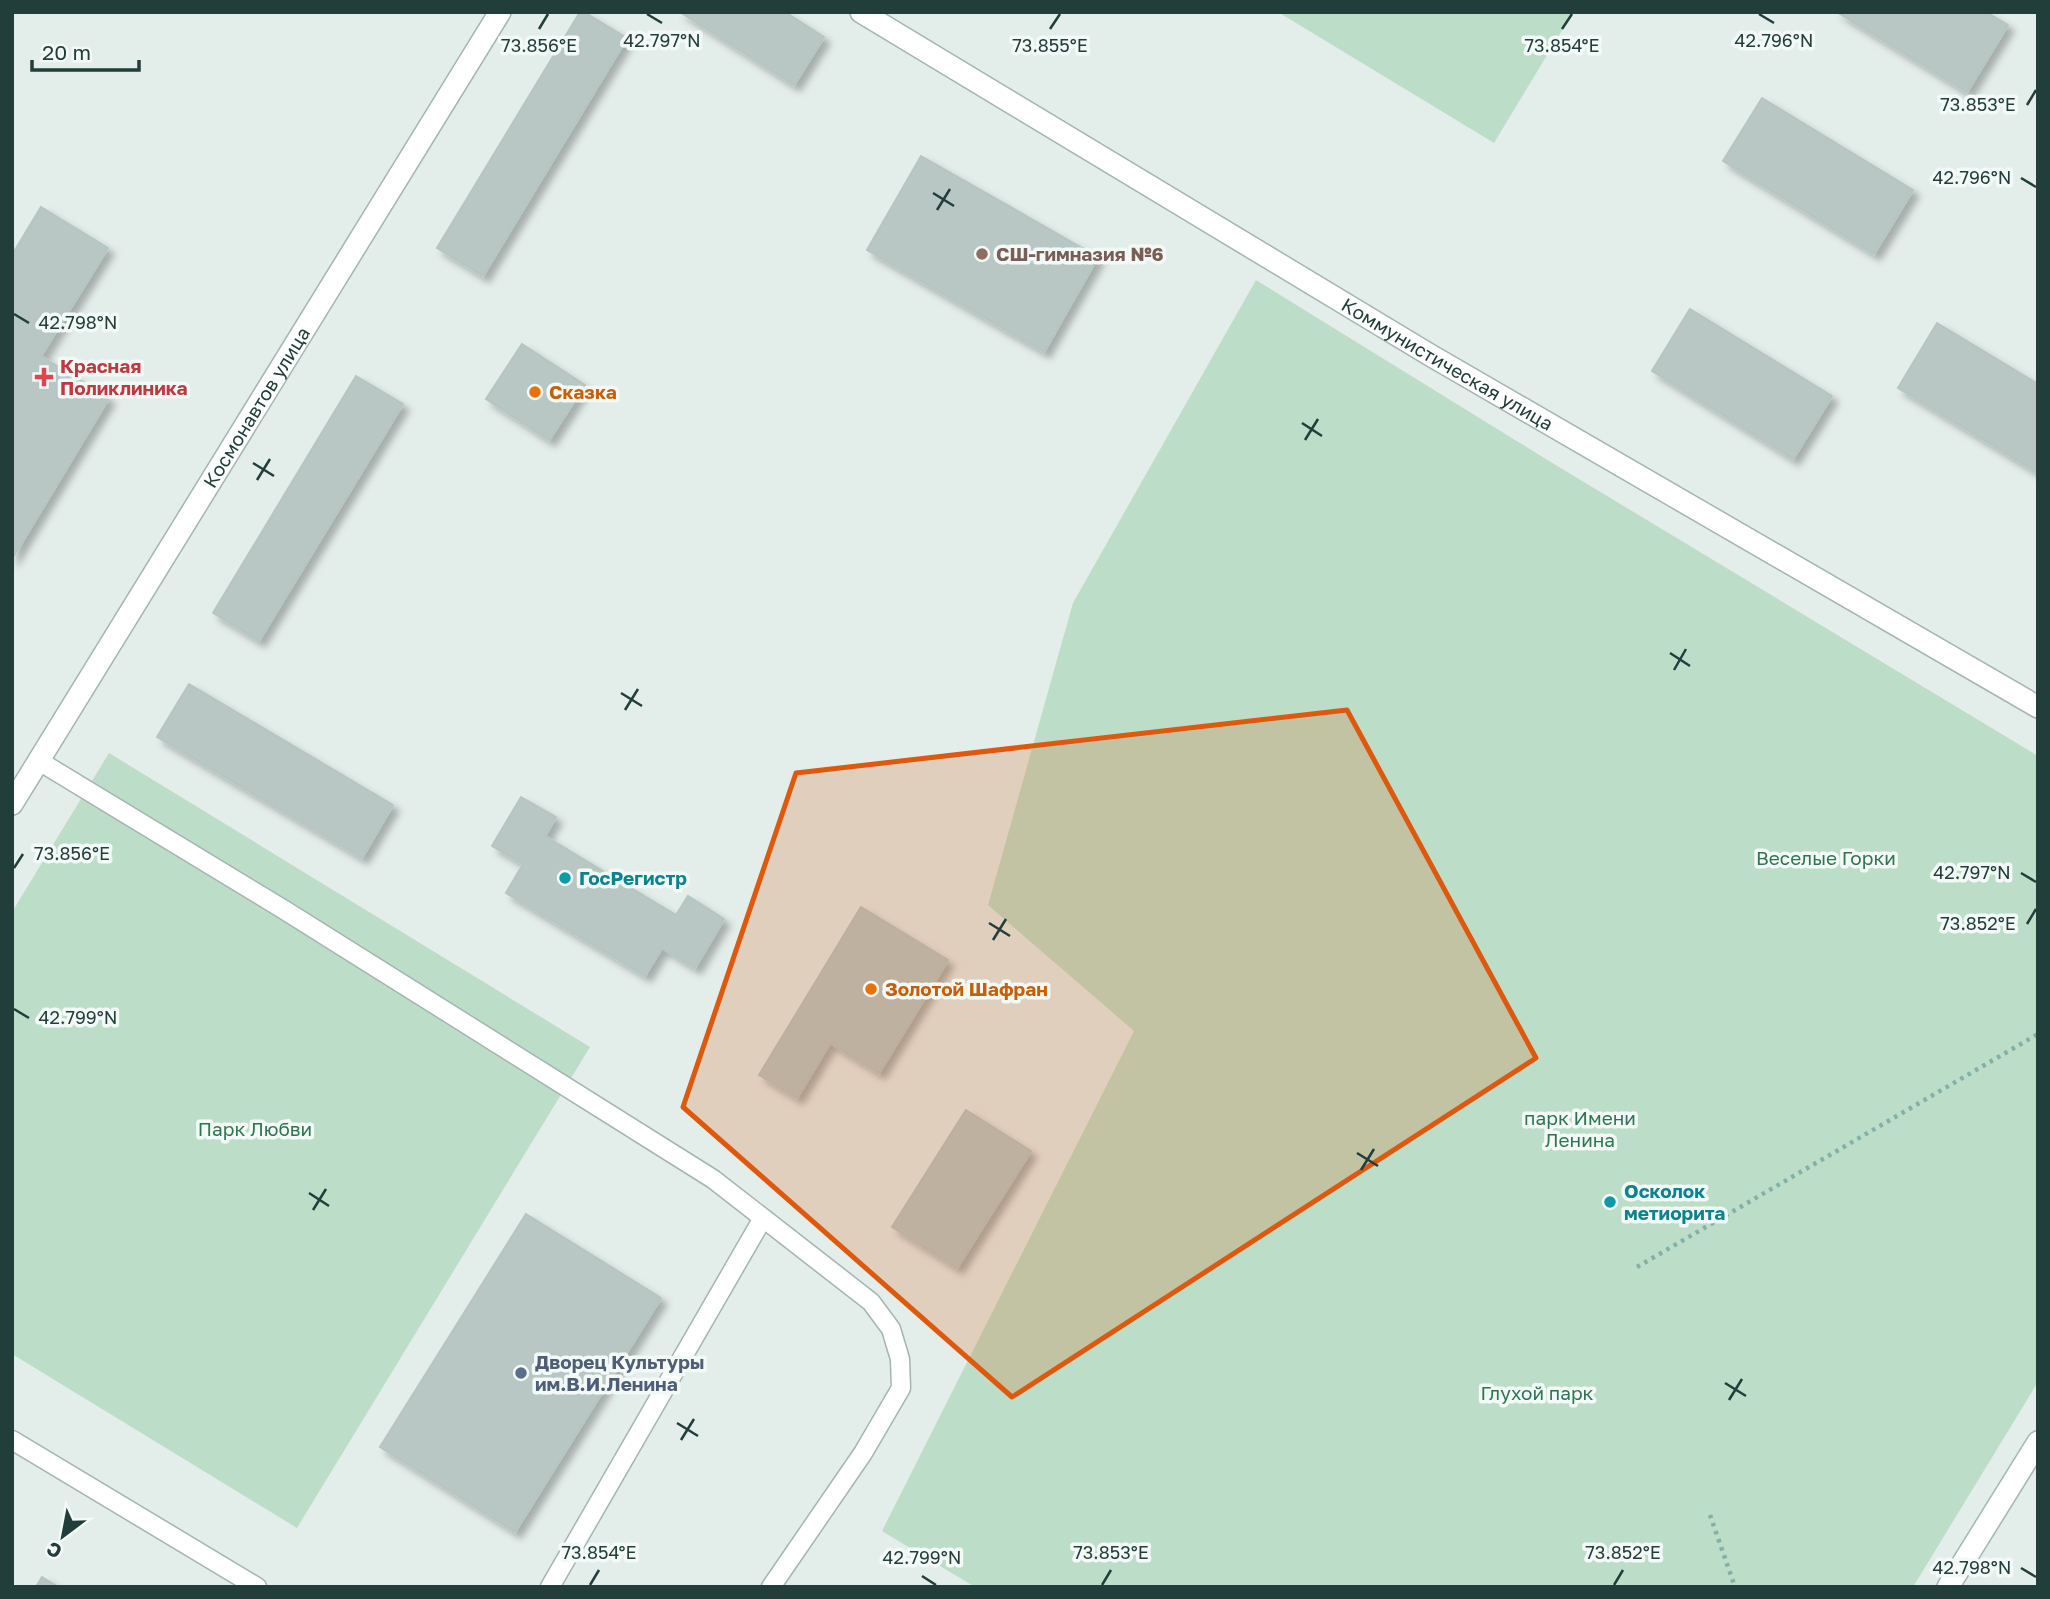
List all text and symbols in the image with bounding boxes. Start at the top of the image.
scale bar [32,28,138,72]
text: 42.797°N [623,29,701,51]
text: 42.796°N [1735,29,1813,51]
text: 73.856°E [501,34,577,56]
text: 73.855°E [1012,34,1088,56]
text: 73.854°E [1525,34,1599,56]
text: 20 m [42,39,91,65]
text: 73.853°E [1940,93,2016,115]
text: 42.796°N [1933,166,2011,188]
place label: СШ-гимназия №6 [996,242,1164,265]
marker: СШ-гимназия №6 [974,246,990,262]
street label: Коммунистическая улица [1338,292,1558,435]
text: 42.798°N [39,311,117,333]
street label: Космонавтов улица [198,322,314,492]
place label: Красная Поликлиника [60,354,188,399]
marker: Красная Поликлиника [34,367,54,387]
place label: Сказка [549,380,617,403]
marker: Сказка [527,384,543,400]
text: 73.856°E [34,842,110,864]
park label: Веселые Горки [1756,846,1896,869]
text: 42.797°N [1933,861,2011,883]
place label: ГосРегистр [579,866,687,889]
marker: ГосРегистр [557,870,573,886]
text: 73.852°E [1940,912,2016,934]
place label: Золотой Шафран [885,977,1048,1000]
marker: Золотой Шафран [863,981,879,997]
text: 42.799°N [39,1006,117,1028]
park label: парк Имени Ленина [1524,1106,1636,1151]
park label: Парк Любви [198,1117,312,1140]
place label: Осколок метиорита [1624,1179,1725,1224]
marker: Осколок метиорита [1602,1194,1618,1210]
place label: Дворец Культуры им.В.И.Ленина [535,1350,704,1395]
marker: Дворец Культуры им.В.И.Ленина [513,1365,529,1381]
park label: Глухой парк [1480,1381,1594,1404]
north arrow [28,1501,98,1571]
text: С [42,1538,66,1564]
text: 73.854°E [562,1541,636,1563]
text: 73.853°E [1073,1541,1149,1563]
text: 73.852°E [1585,1541,1661,1563]
text: 42.799°N [883,1546,961,1568]
text: 42.798°N [1933,1556,2011,1578]

